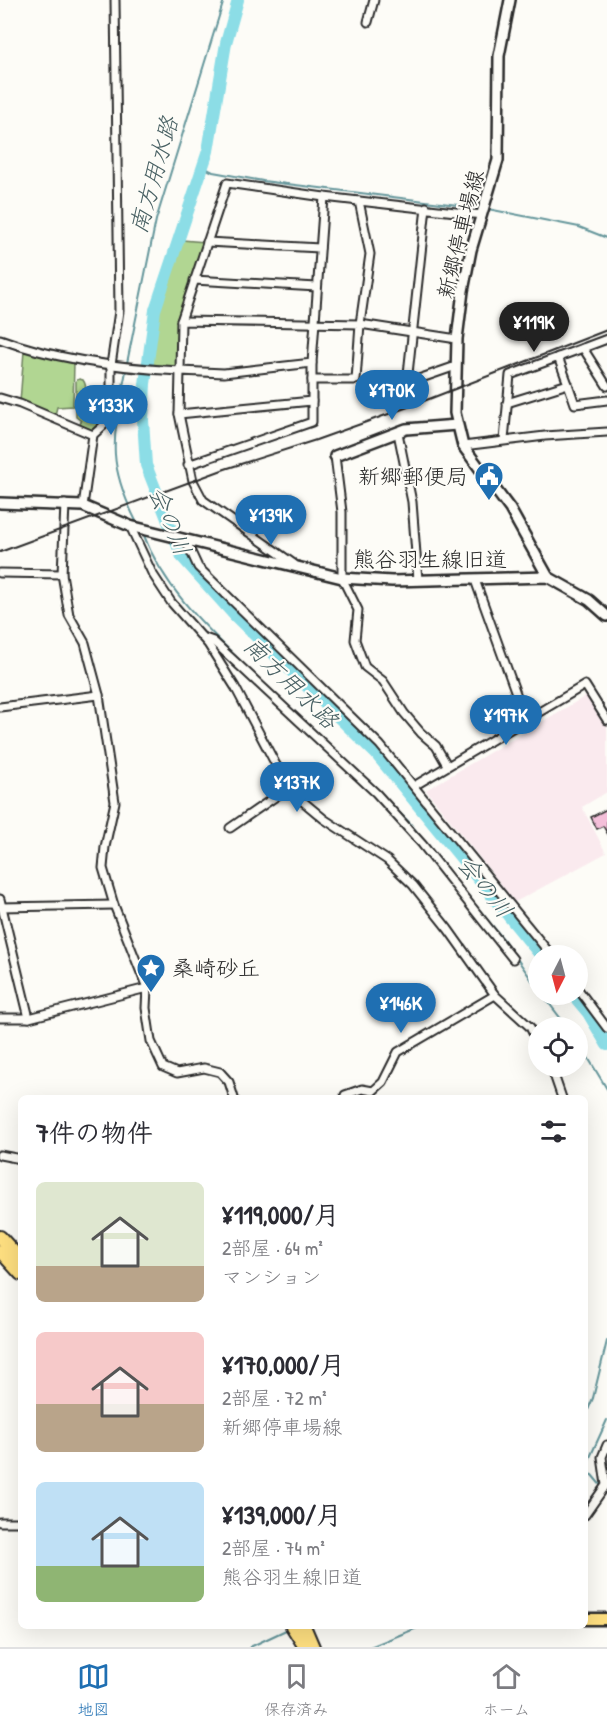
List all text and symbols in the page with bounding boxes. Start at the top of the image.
water label: 南方用水路 [121,111,186,237]
street label: 新郷停車場線 [429,166,491,302]
pin: ¥119K [492,302,576,353]
text: ¥119K [513,308,555,335]
pin: ¥170K [350,370,434,421]
text: ¥170K [369,376,415,403]
pin: ¥133K [69,385,153,436]
text: ¥133K [89,391,133,418]
public building icon: 新郷郵便局 [473,460,505,502]
place label: 新郷郵便局 [358,461,468,491]
water label: 会の川 [142,481,200,560]
pin: ¥139K [229,495,313,546]
text: ¥139K [249,501,293,528]
street label: 熊谷羽生線旧道 [353,544,507,574]
water label: 南方用水路 [237,629,347,737]
pin: ¥197K [464,695,548,746]
text: ¥197K [484,701,528,728]
pin: ¥137K [255,762,339,813]
text: ¥137K [274,768,320,795]
water label: 会の川 [451,848,521,924]
north arrow [528,945,588,1005]
map controls [528,945,588,1077]
place icon: 桑崎砂丘 [135,952,167,994]
place label: 桑崎砂丘 [172,953,260,983]
pin: ¥146K [359,983,443,1034]
text: ¥146K [380,989,422,1016]
button: locate [528,1017,588,1077]
text: 7件の物件 [36,1115,153,1150]
icon: filters [537,1115,570,1148]
text: ¥119,000/月 [222,1197,340,1232]
icon: home [84,1206,156,1278]
text: 2部屋 · 64 m² [222,1234,323,1261]
text: マンション [222,1263,321,1290]
text: ¥170,000/月 [222,1347,345,1382]
icon: home [84,1356,156,1428]
text: 2部屋 · 72 m² [222,1384,327,1411]
text: 新郷停車場線 [222,1413,342,1440]
text: ¥139,000/月 [222,1497,342,1532]
icon: home [84,1506,156,1578]
text: 2部屋 · 74 m² [222,1534,325,1561]
text: 熊谷羽生線旧道 [222,1563,362,1590]
tab: 地図 [77,1660,110,1720]
tab: 保存済み [264,1660,328,1720]
tab: ホーム [483,1660,530,1720]

